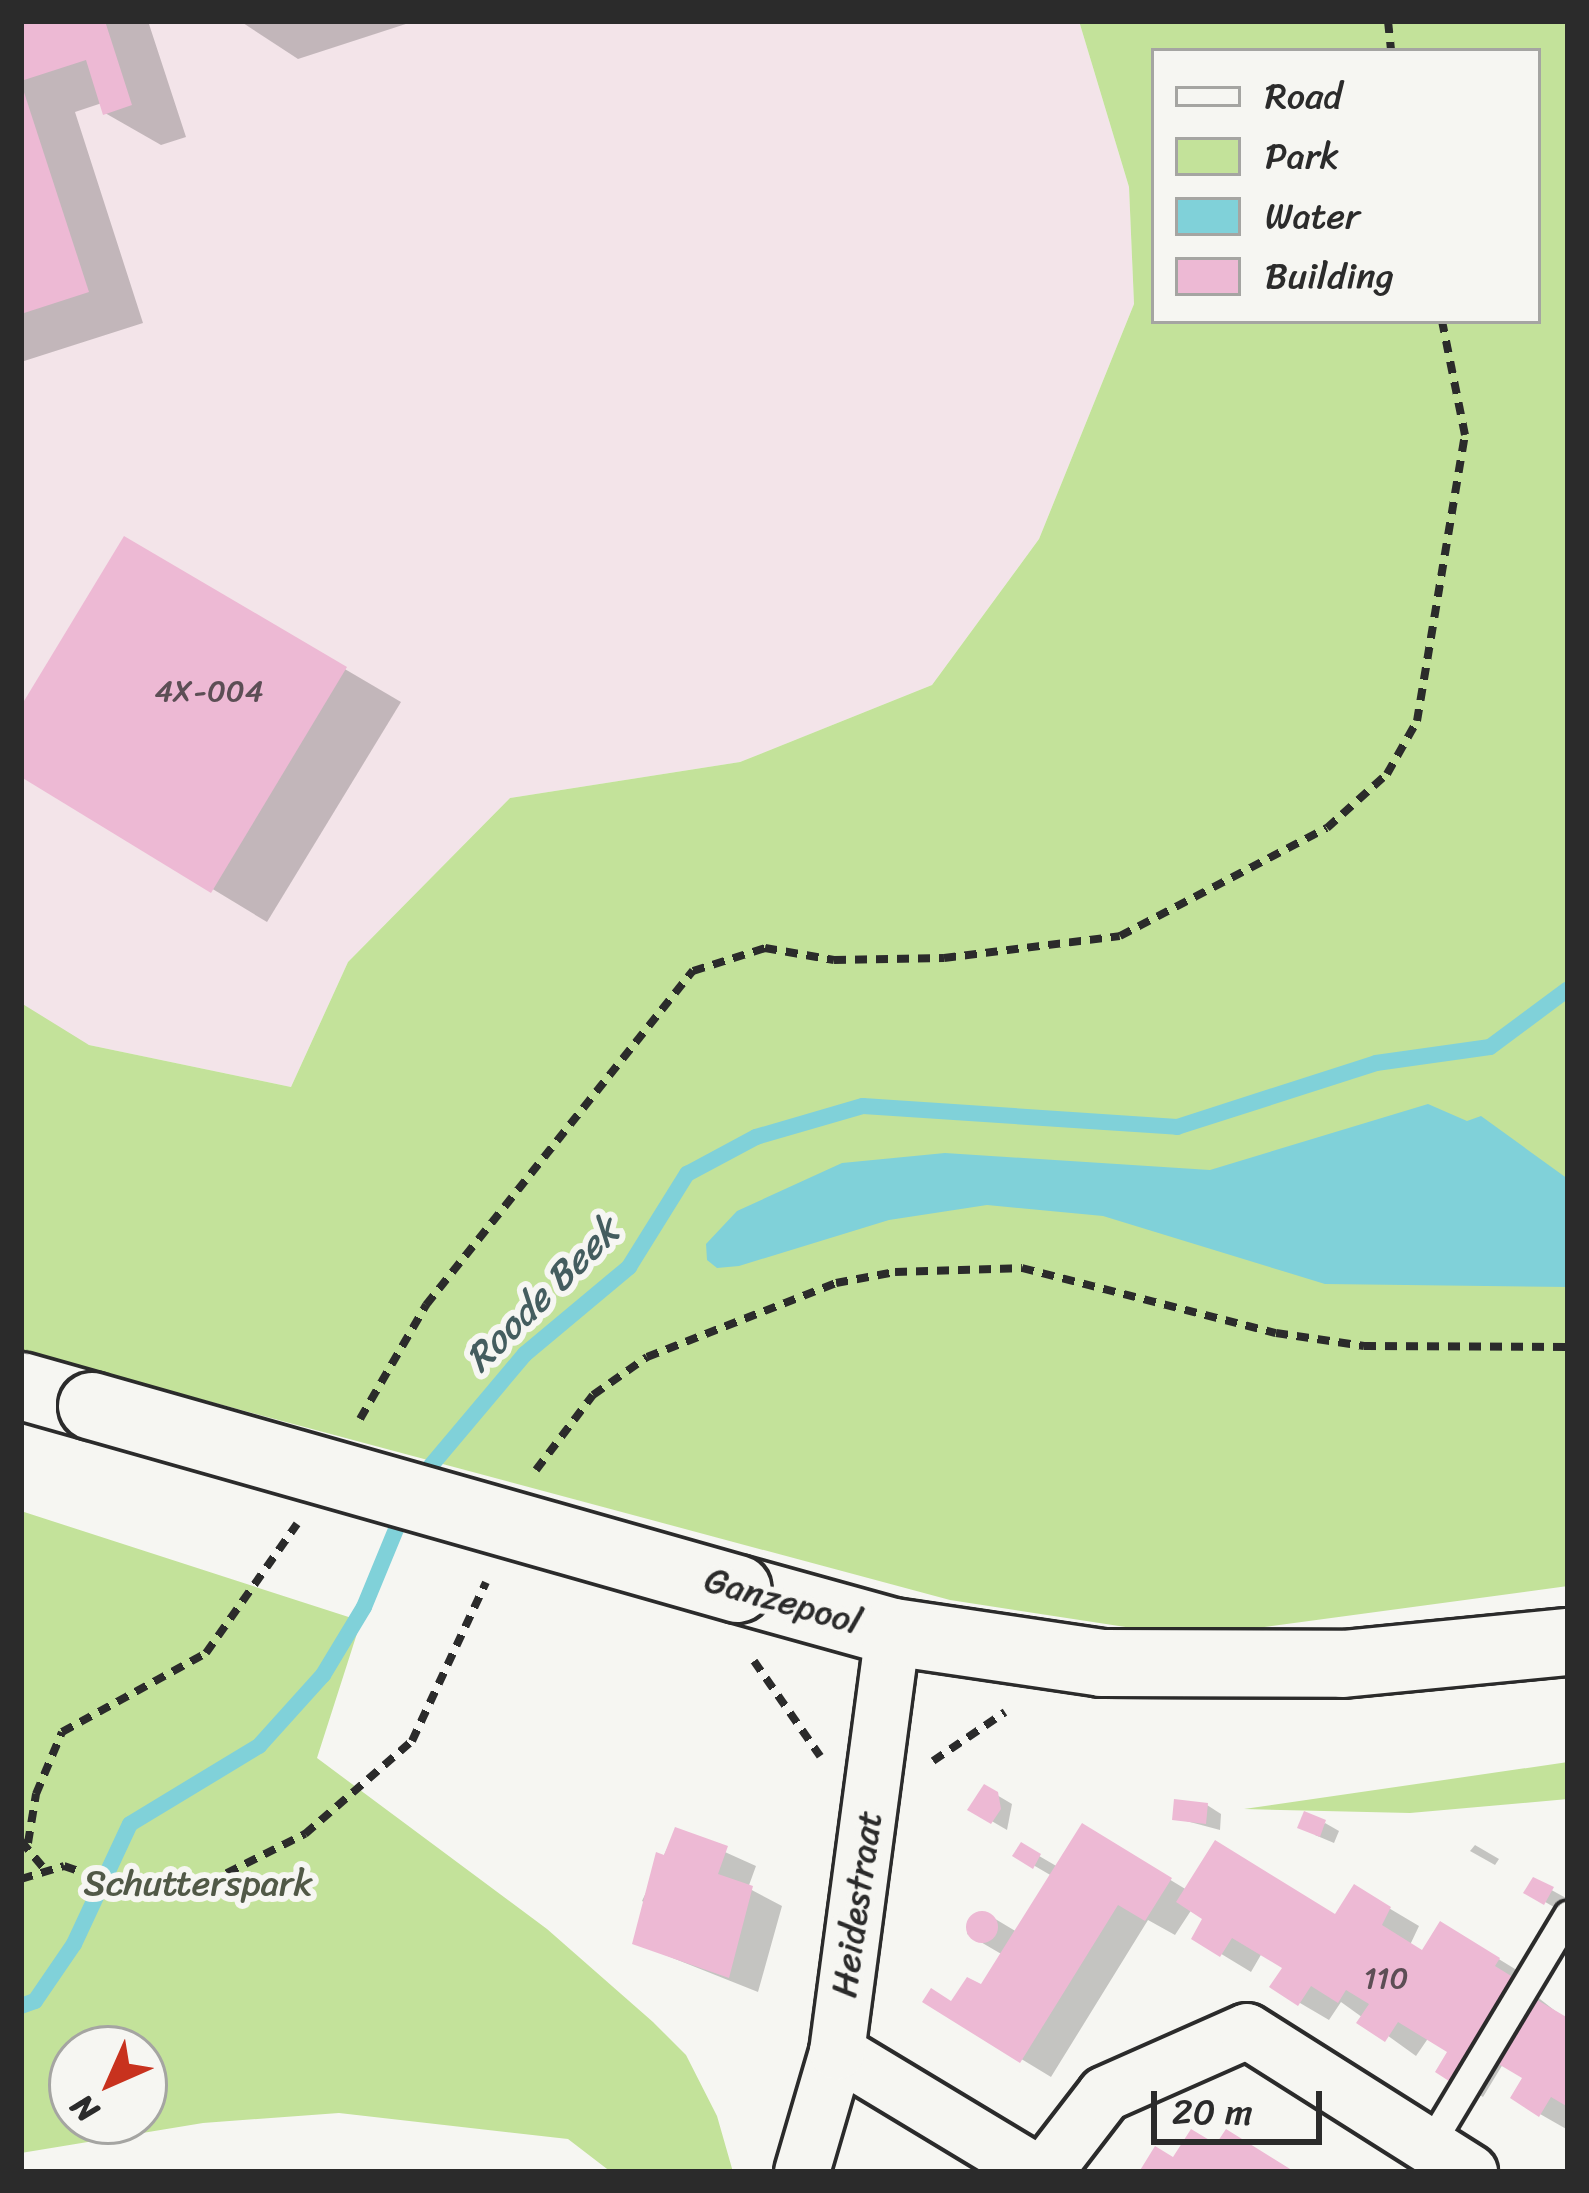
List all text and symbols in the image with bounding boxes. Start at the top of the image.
legend [1151,48,1541,324]
text: Road [1265,64,1342,128]
text: Park [1265,124,1339,188]
text: Water [1265,184,1360,248]
text: Building [1265,244,1394,308]
house number: 4X-004 [154,673,264,709]
water label: Roode Beek [455,1208,629,1382]
street label: Ganzepool [700,1558,866,1644]
street label: Heidestraat [823,1808,891,2000]
park label: Schutterspark [83,1862,313,1906]
house number: 110 [1364,1960,1408,1996]
north arrow [48,2025,168,2145]
scale bar [1157,2067,1328,2141]
text: N [56,2080,113,2137]
text: 20 m [1172,2080,1253,2144]

